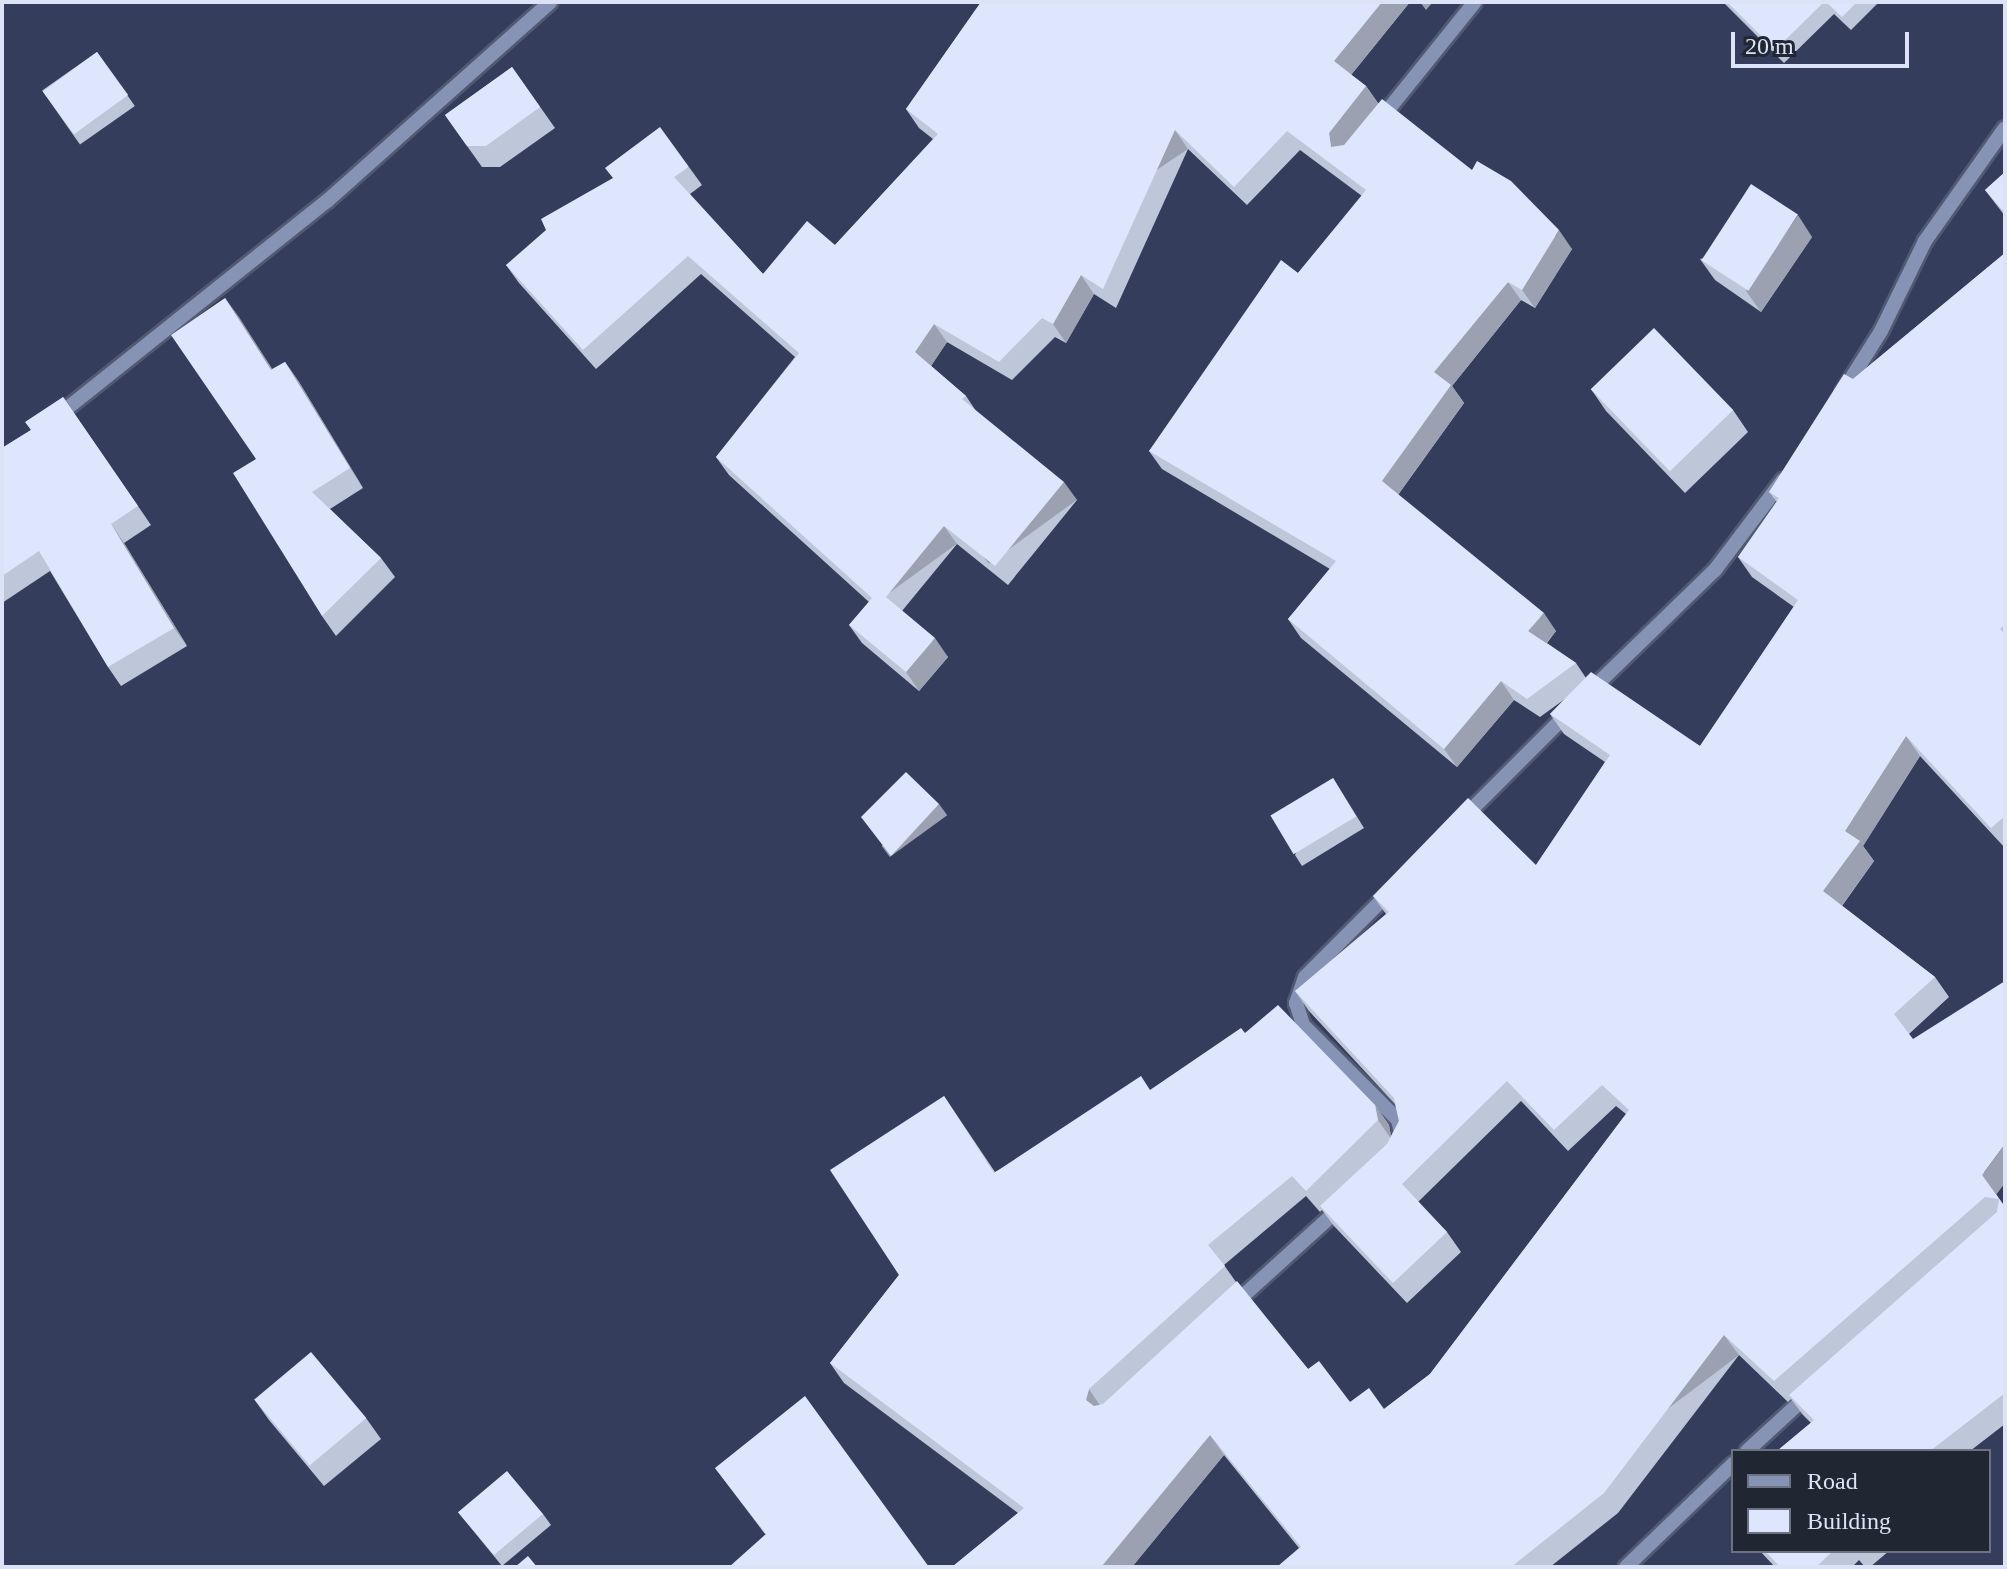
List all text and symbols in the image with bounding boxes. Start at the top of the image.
scale bar [1735,16,1913,66]
text: 20 m [1745,33,1794,59]
legend [1731,1449,1991,1553]
text: Road [1807,1468,1858,1494]
text: Building [1807,1508,1891,1534]

